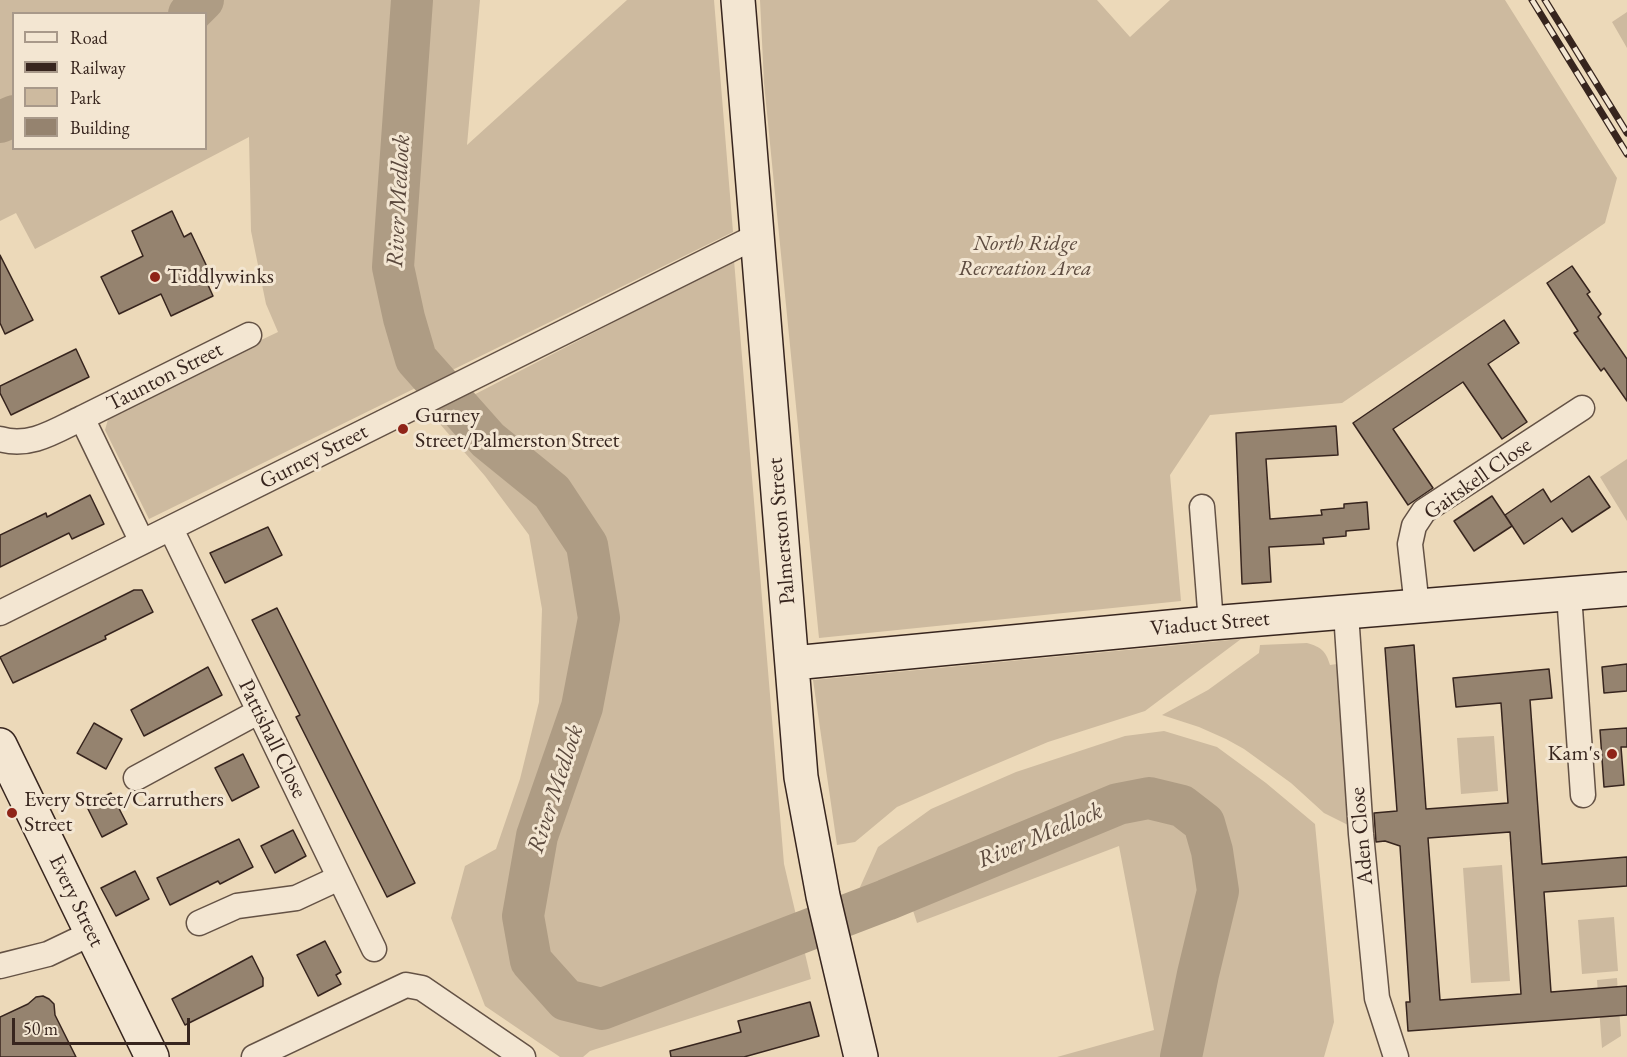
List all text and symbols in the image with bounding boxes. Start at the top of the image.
legend [12,12,207,150]
text: Road [70,26,108,49]
text: Railway [70,56,126,79]
text: Park [70,86,101,109]
text: Building [70,116,130,139]
water label: River Medlock [381,134,417,268]
park label: North Ridge Recreation Area [958,231,1092,282]
place label: Tiddlywinks [167,264,274,290]
marker: Tiddlywinks [148,270,162,284]
street label: Taunton Street [103,337,227,417]
place label: Gurney Street/Palmerston Street [415,403,620,454]
street label: Gurney Street [256,419,372,495]
marker: Gurney Street/Palmerston Street [396,422,410,436]
street label: Gaitskell Close [1419,432,1537,526]
street label: Palmerston Street [762,456,802,606]
street label: Viaduct Street [1149,606,1271,642]
street label: Pattishall Close [232,675,312,803]
water label: River Medlock [522,721,590,857]
place label: Kam's [1548,741,1600,767]
marker: Kam's [1605,747,1619,761]
street label: Aden Close [1345,786,1379,886]
place label: Every Street/Carruthers Street [24,787,224,838]
water label: River Medlock [973,797,1107,875]
marker: Every Street/Carruthers Street [5,806,19,820]
street label: Every Street [42,851,110,951]
scale bar [15,1006,194,1044]
text: 50 m [23,1017,58,1040]

